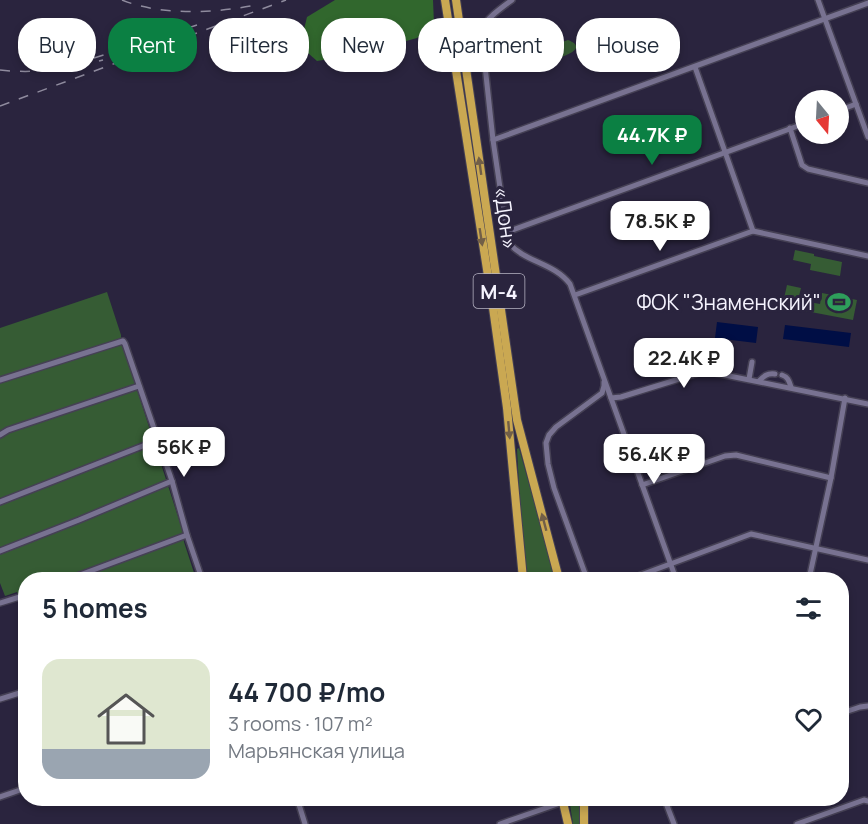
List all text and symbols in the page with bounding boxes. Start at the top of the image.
chip: Buy [18,18,96,72]
chip: Rent [108,18,197,72]
chip: Filters [209,18,309,72]
chip: New [321,18,406,72]
chip: Apartment [418,18,564,72]
chip: House [576,18,680,72]
north arrow [795,90,849,144]
map controls [795,90,849,144]
pin: 44.7K ₽ [597,115,707,166]
text: 44.7K ₽ [617,121,687,148]
one-way arrow [476,156,485,175]
street label: «Дон» [488,185,524,251]
pin: 78.5K ₽ [605,201,715,252]
text: 78.5K ₽ [625,207,695,234]
one-way arrow [477,228,486,247]
road number: М-4 [474,274,524,308]
place label: ФОК "Знаменский" [636,288,821,316]
sports icon: ФОК "Знаменский" [826,289,852,315]
pin: 22.4K ₽ [629,338,739,389]
text: 22.4K ₽ [648,344,720,371]
one-way arrow [504,421,514,440]
pin: 56K ₽ [142,427,226,478]
text: 56K ₽ [157,433,211,460]
pin: 56.4K ₽ [599,434,709,485]
text: 56.4K ₽ [618,440,690,467]
one-way arrow [539,513,549,532]
text: 5 homes [42,590,148,626]
icon: filters [792,592,825,625]
text: 44 700 ₽/mo [228,674,385,710]
icon: home [90,683,162,755]
icon: heart [792,703,825,736]
text: 3 rooms · 107 m² [228,710,373,737]
text: Марьянская улица [228,737,405,764]

